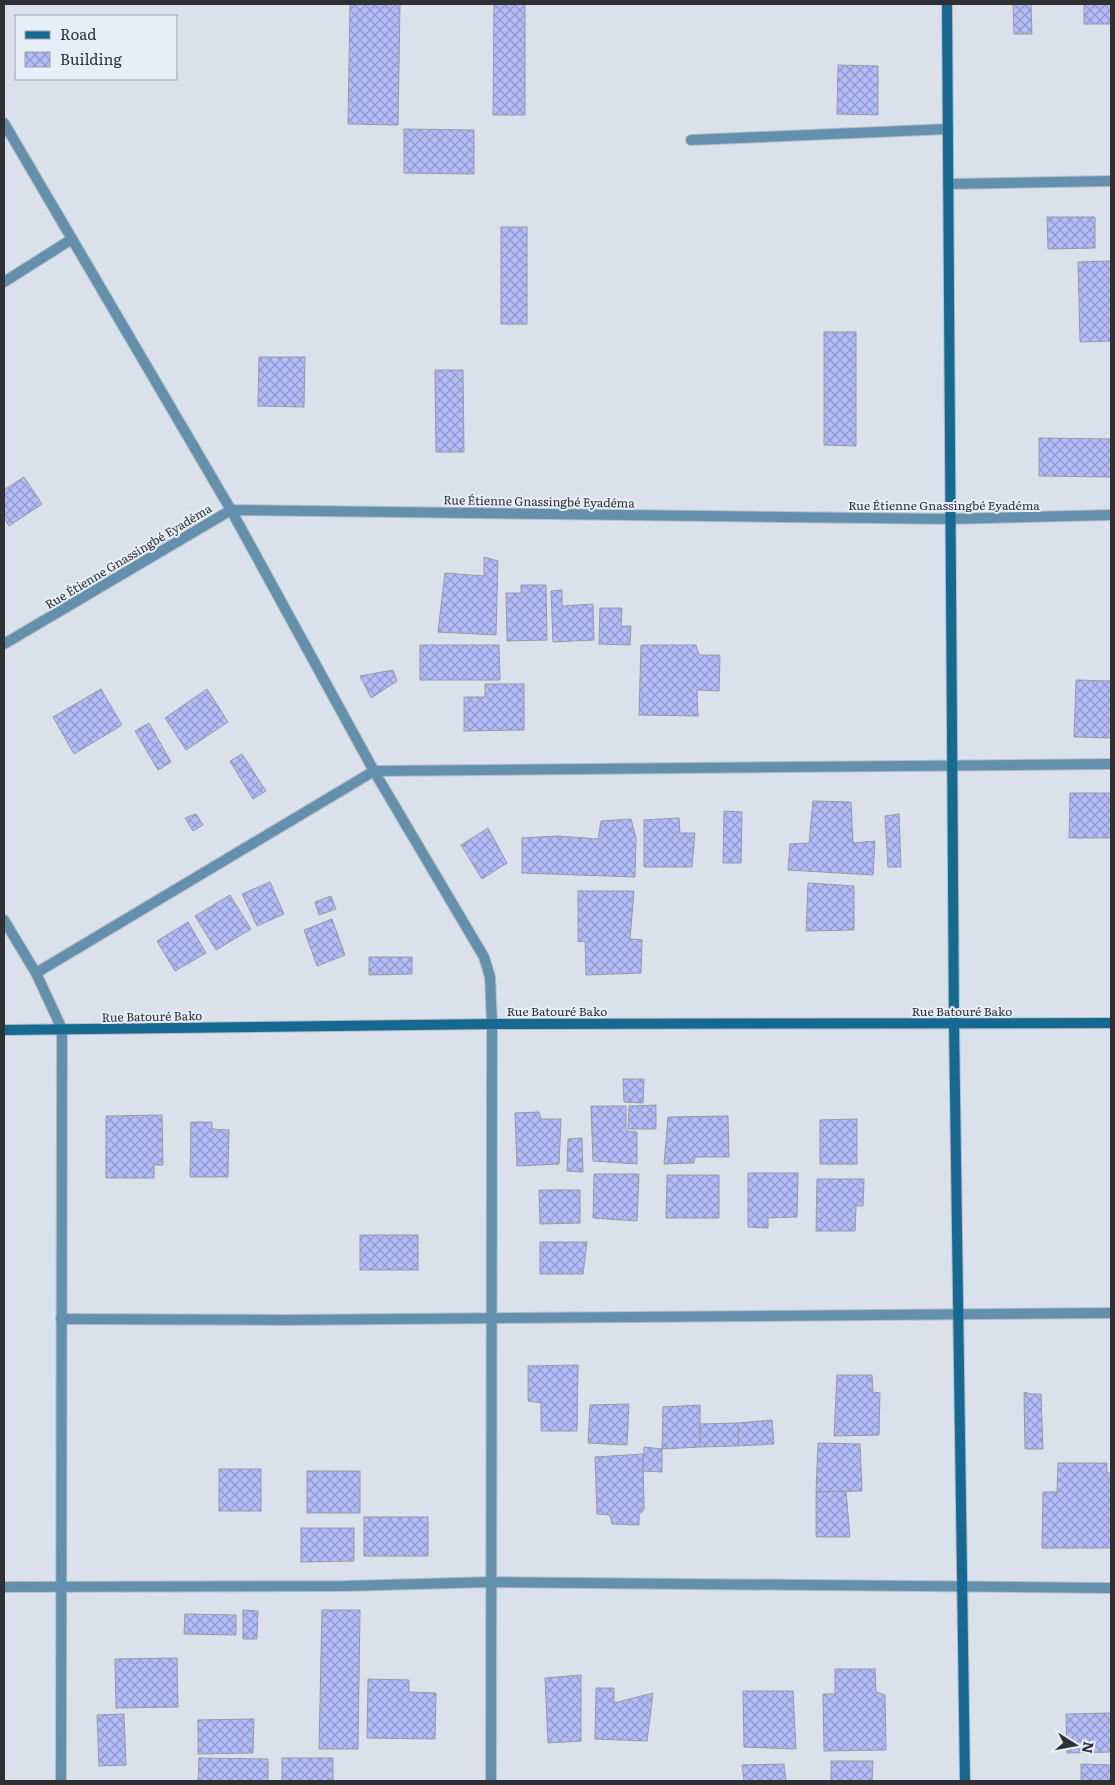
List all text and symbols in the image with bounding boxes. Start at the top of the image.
legend [15,15,178,80]
text: Road [60,22,96,45]
text: Building [60,47,122,70]
street label: Rue Étienne Gnassingbé Eyadéma [443,490,635,512]
street label: Rue Étienne Gnassingbé Eyadéma [848,496,1040,514]
street label: Rue Étienne Gnassingbé Eyadéma [41,499,215,613]
street label: Rue Batouré Bako [507,1002,607,1020]
street label: Rue Batouré Bako [912,1002,1012,1020]
street label: Rue Batouré Bako [102,1006,202,1026]
north arrow [1050,1720,1100,1770]
text: N [1078,1740,1100,1756]

